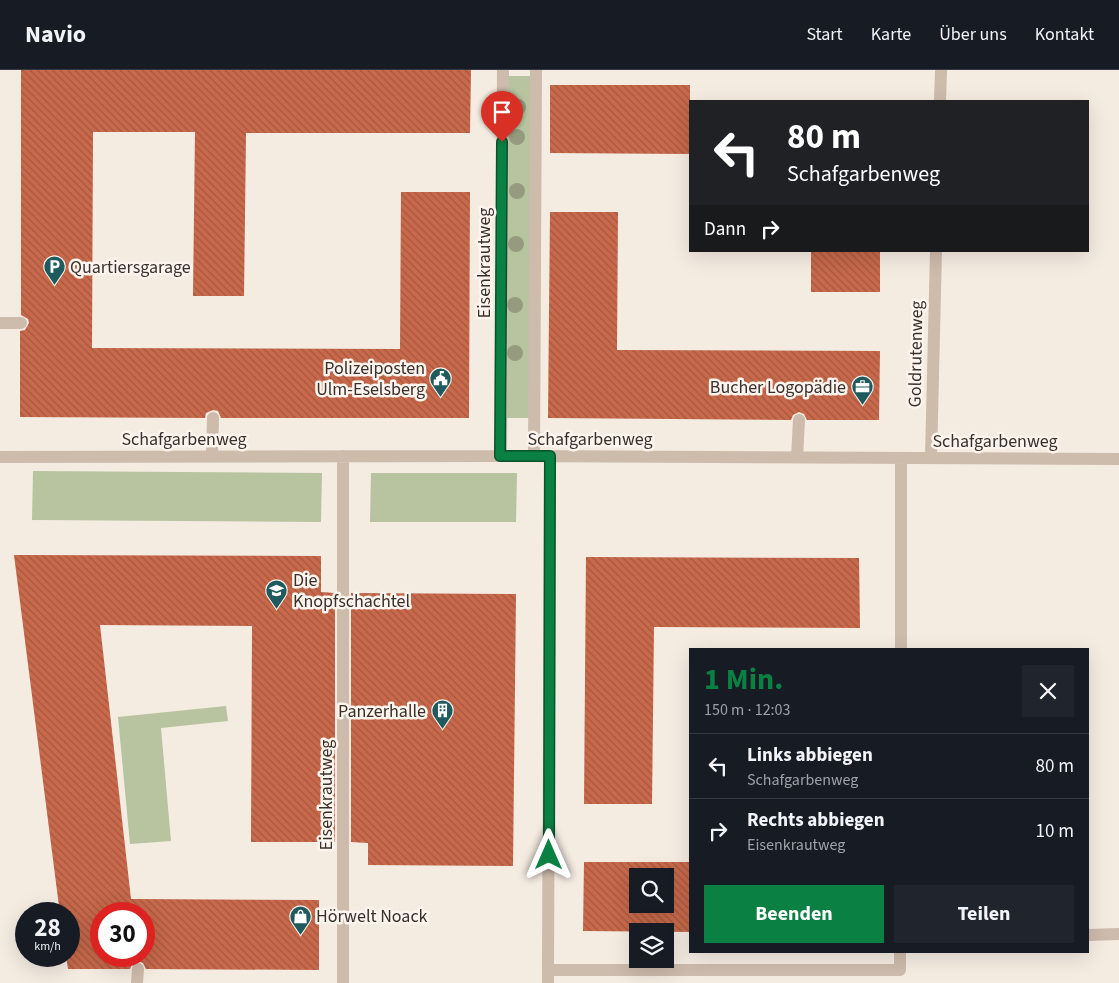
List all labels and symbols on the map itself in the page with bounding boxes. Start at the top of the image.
pin [481,91,523,142]
street label: Eisenkrautweg [472,208,497,318]
parking icon: Quartiersgarage [42,255,66,286]
place label: Quartiersgarage [70,255,191,280]
street label: Goldrutenweg [903,300,929,408]
place label: Polizeiposten Ulm-Eselsberg [316,356,425,402]
public building icon: Polizeiposten Ulm-Eselsberg [429,366,453,397]
place label: Bucher Logopädie [710,375,846,400]
office icon: Bucher Logopädie [850,375,874,406]
street label: Schafgarbenweg [121,427,247,452]
street label: Schafgarbenweg [527,427,653,452]
street label: Schafgarbenweg [932,429,1058,454]
place label: Die Knopfschachtel [293,568,410,614]
school or university icon: Die Knopfschachtel [265,578,289,609]
place label: Panzerhalle [338,699,426,724]
building icon: Panzerhalle [430,699,454,730]
street label: Eisenkrautweg [314,740,339,850]
position arrow [522,828,574,880]
speed limit sign: 30 [90,902,155,967]
shop icon: Hörwelt Noack [288,904,312,935]
place label: Hörwelt Noack [316,904,428,929]

